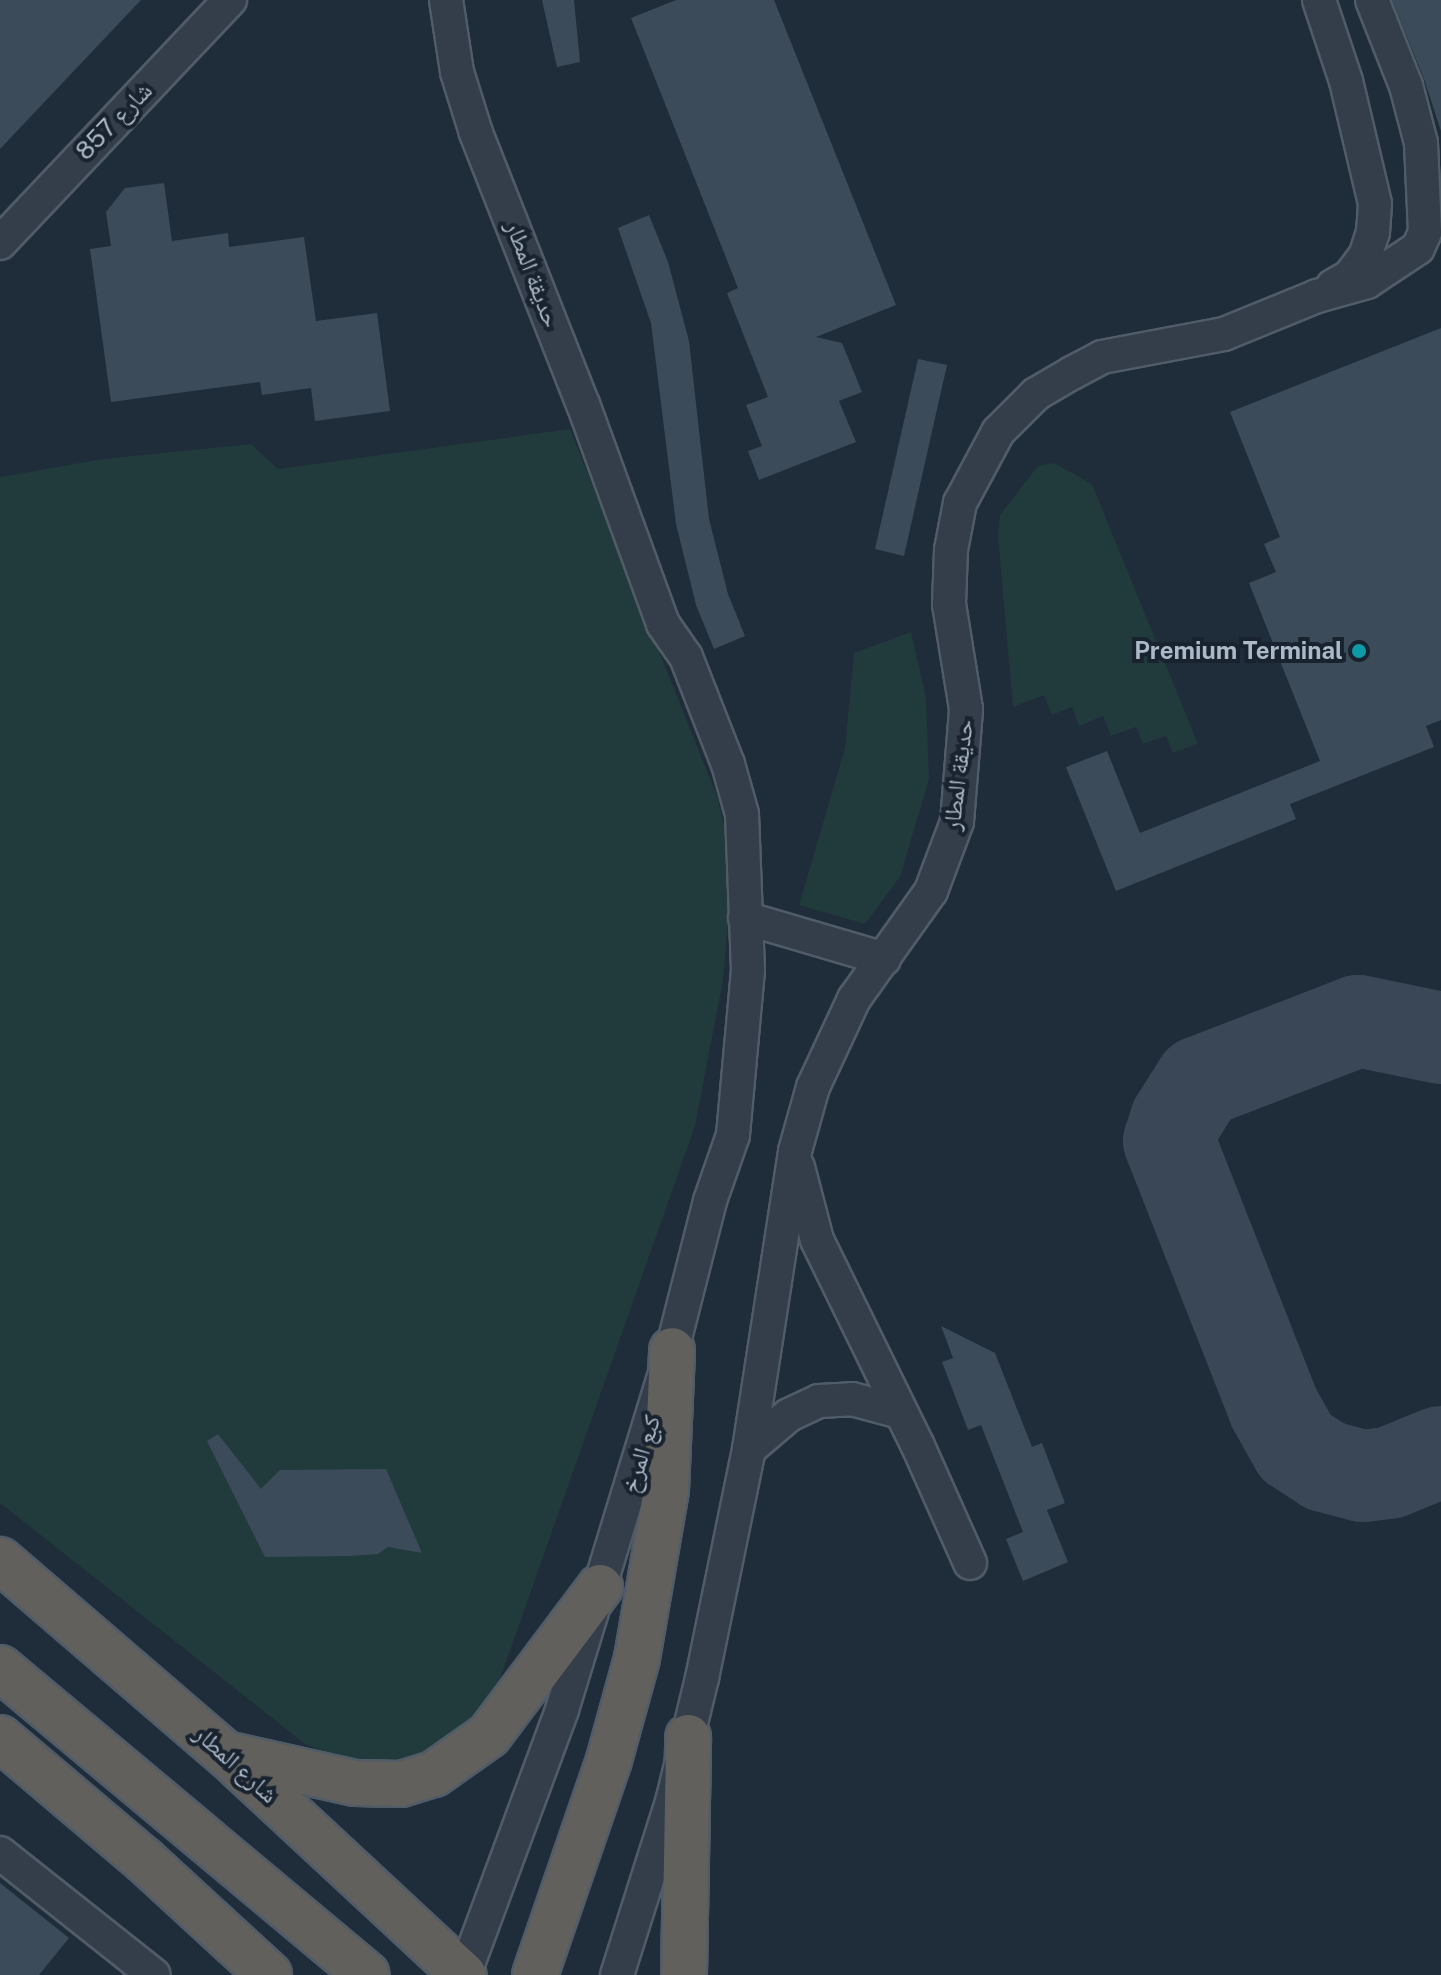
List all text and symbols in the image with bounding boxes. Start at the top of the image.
street label: شارع 857 [70,76,158,166]
street label: حديقة المطار [499,217,567,331]
place label: Premium Terminal [1134,637,1343,665]
marker: Premium Terminal [1350,642,1368,660]
street label: حديقة المطار [937,718,979,832]
street label: كبع المرخ [616,1412,666,1496]
street label: شارع المطار [188,1719,284,1809]

